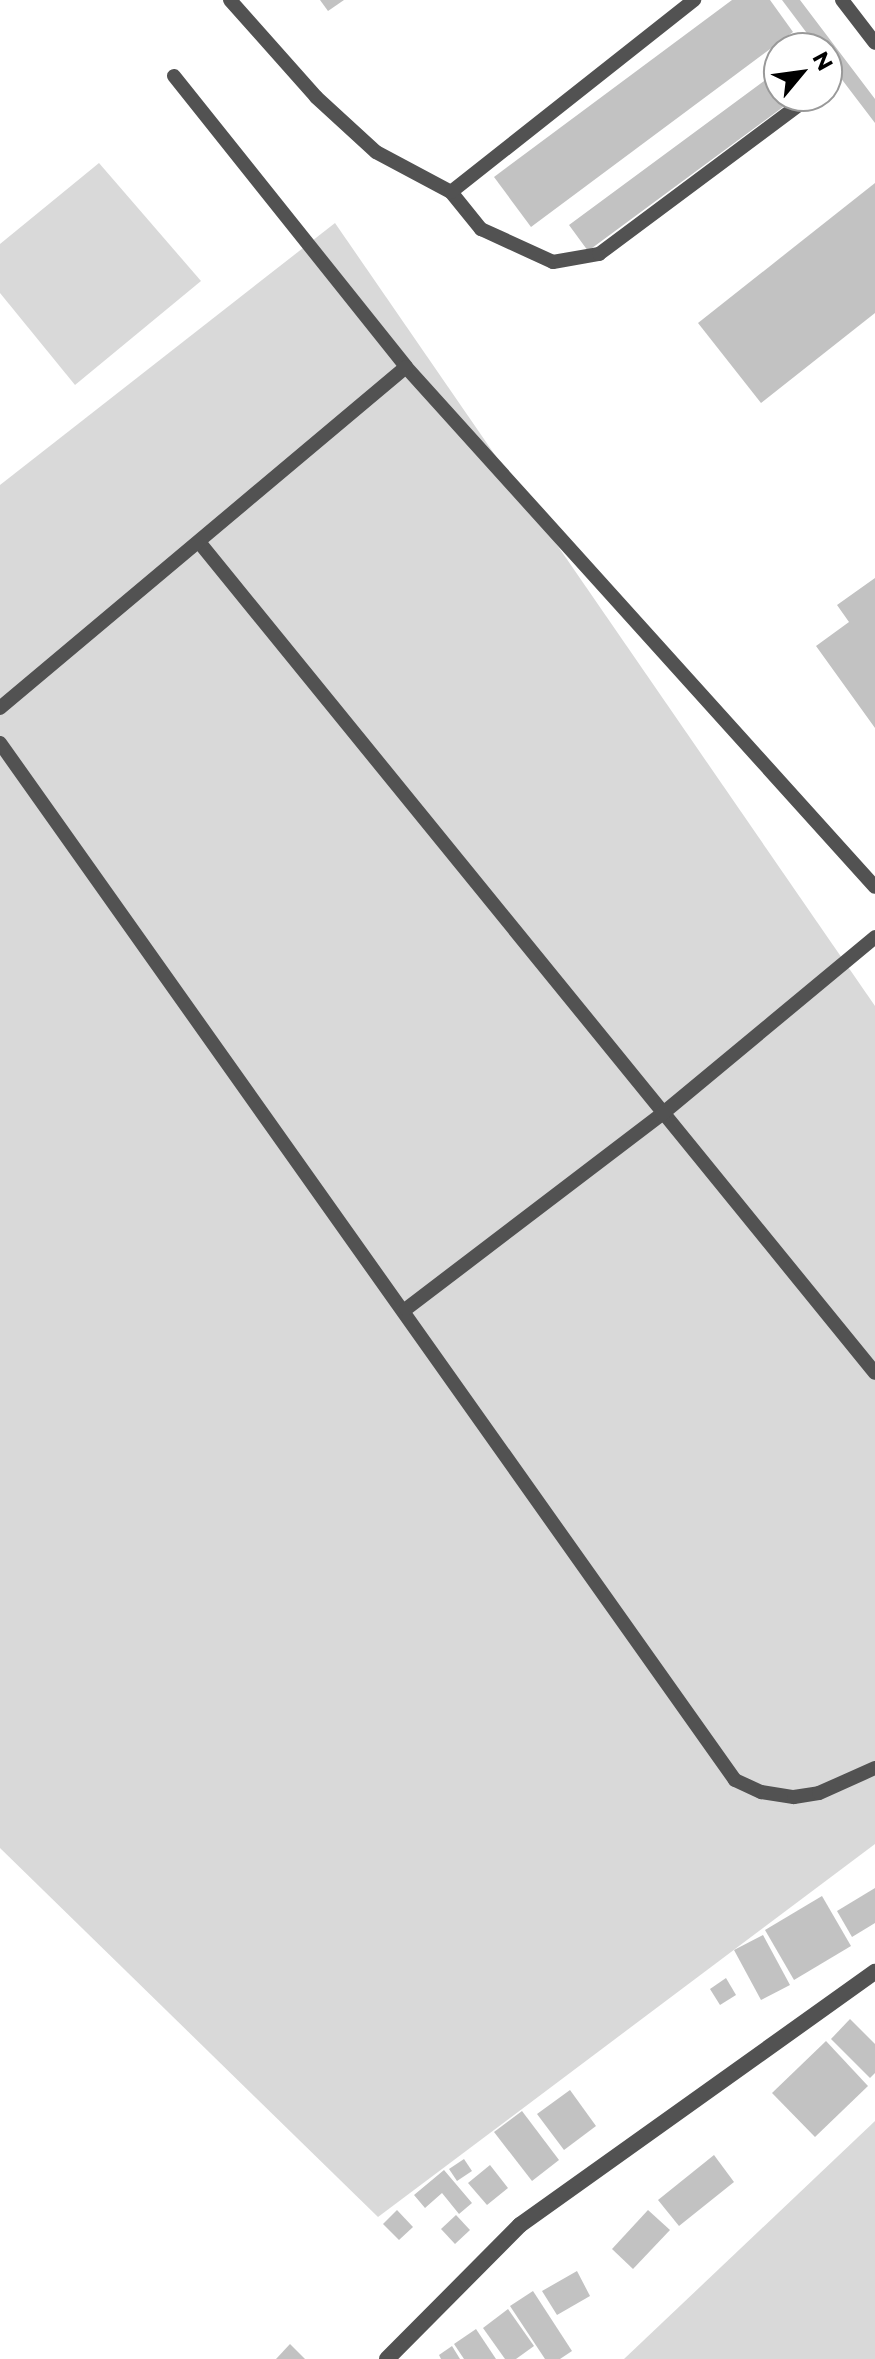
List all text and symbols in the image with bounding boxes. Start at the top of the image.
north arrow [763,32,843,112]
text: N [807,47,839,75]

